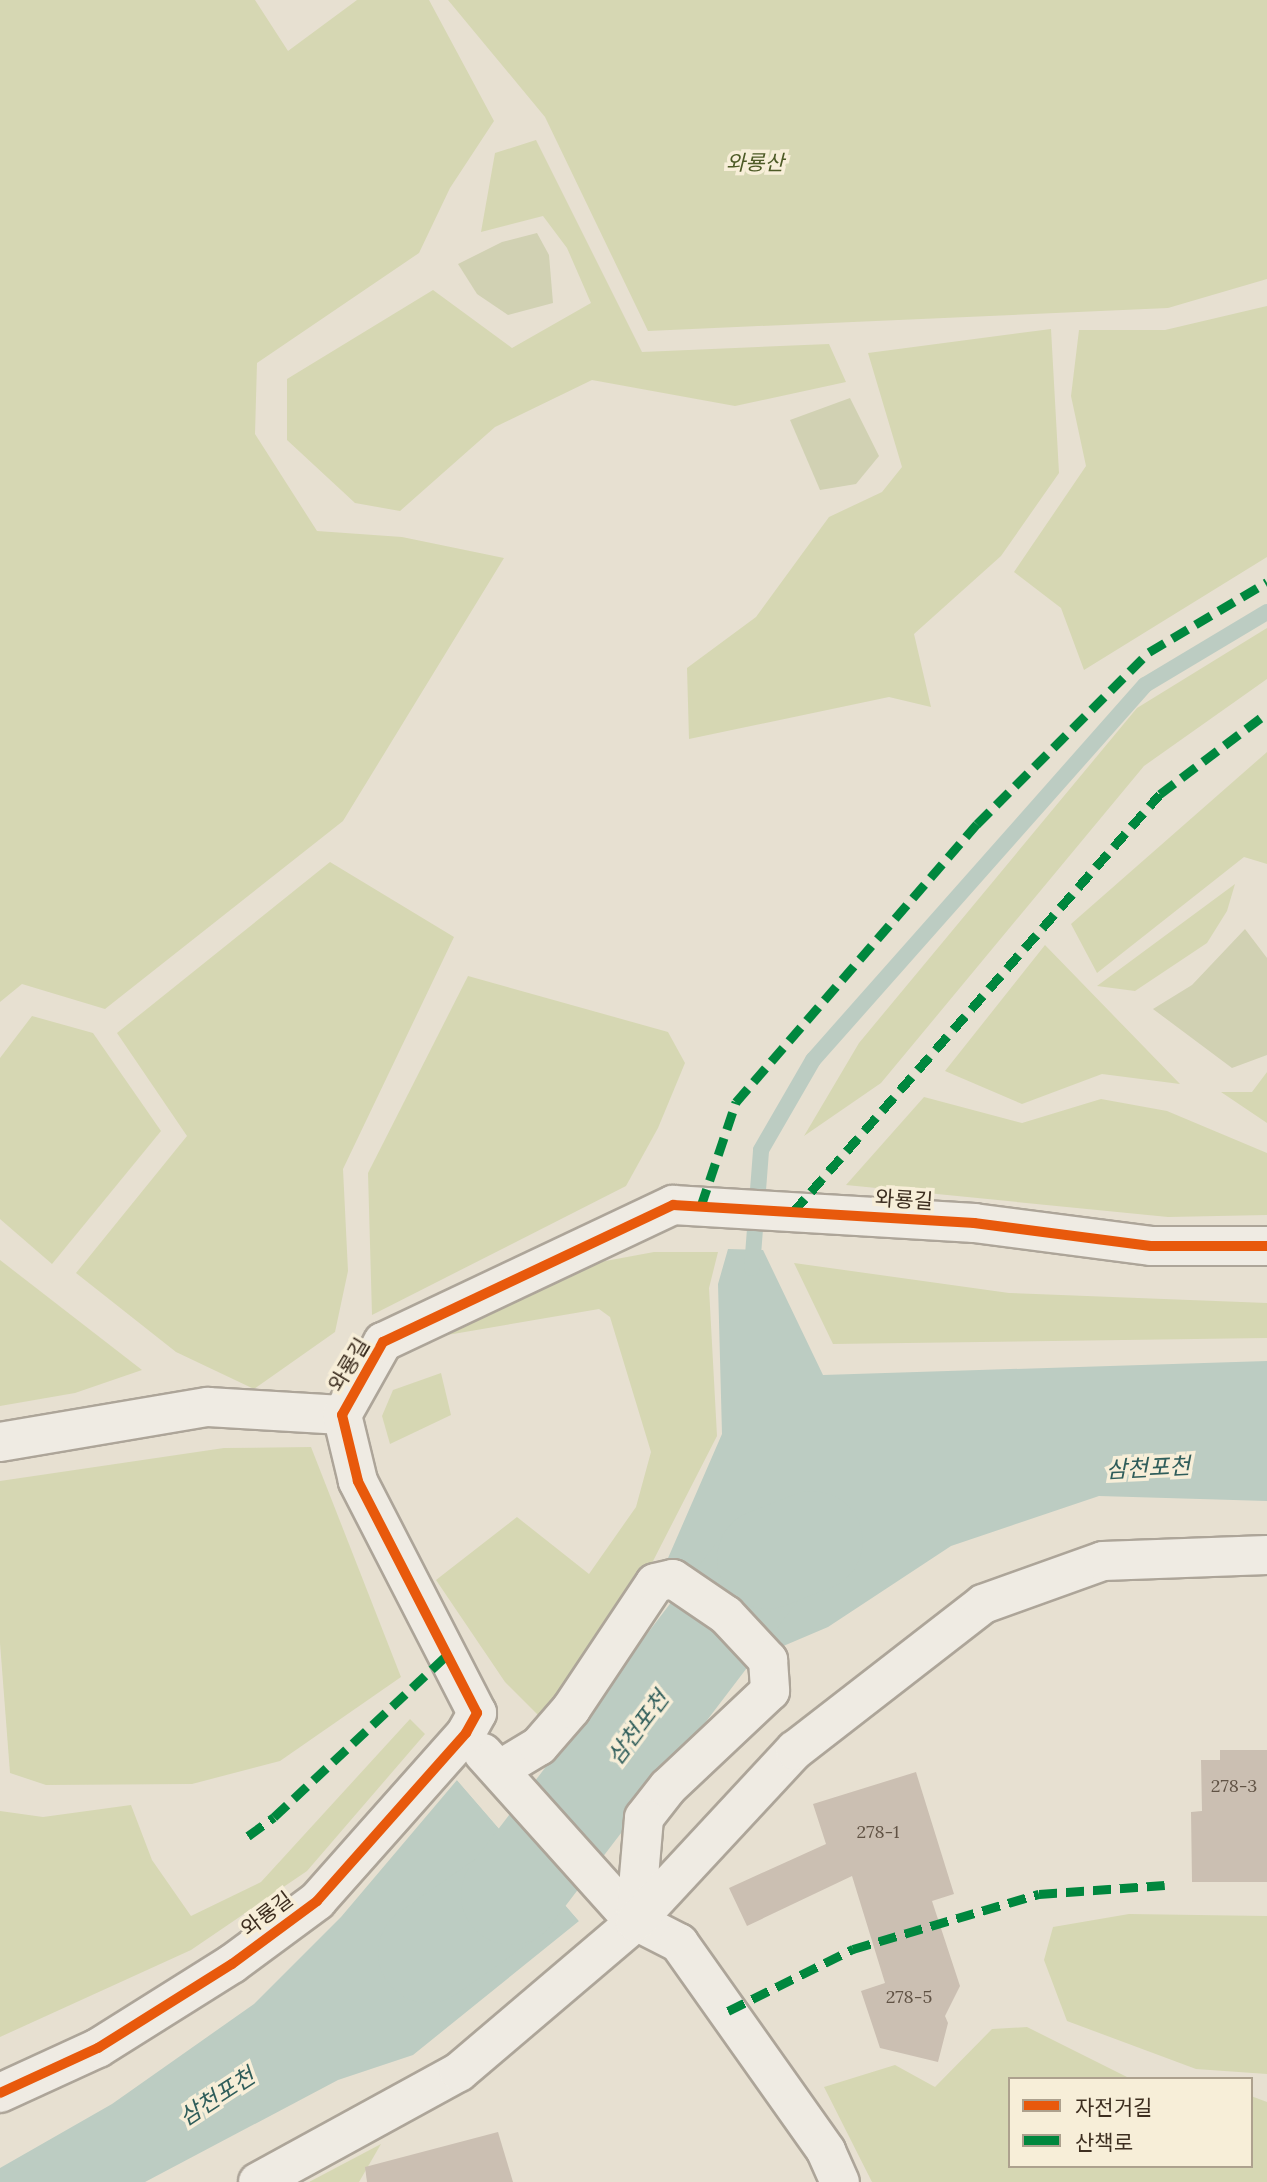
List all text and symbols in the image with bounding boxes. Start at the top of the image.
park label: 와룡산 [726,150,784,176]
street label: 와룡길 [874,1185,934,1215]
street label: 와룡길 [323,1334,375,1396]
water label: 삼천포천 [1105,1452,1191,1484]
water label: 삼천포천 [602,1686,674,1770]
house number: 278-3 [1211,1775,1257,1797]
house number: 278-1 [857,1821,899,1843]
street label: 와룡길 [236,1886,298,1942]
house number: 278-5 [886,1986,932,2008]
water label: 삼천포천 [174,2062,260,2132]
legend [1008,2077,1253,2168]
text: 자전거길 [1075,2094,1152,2121]
text: 산책로 [1075,2129,1133,2156]

